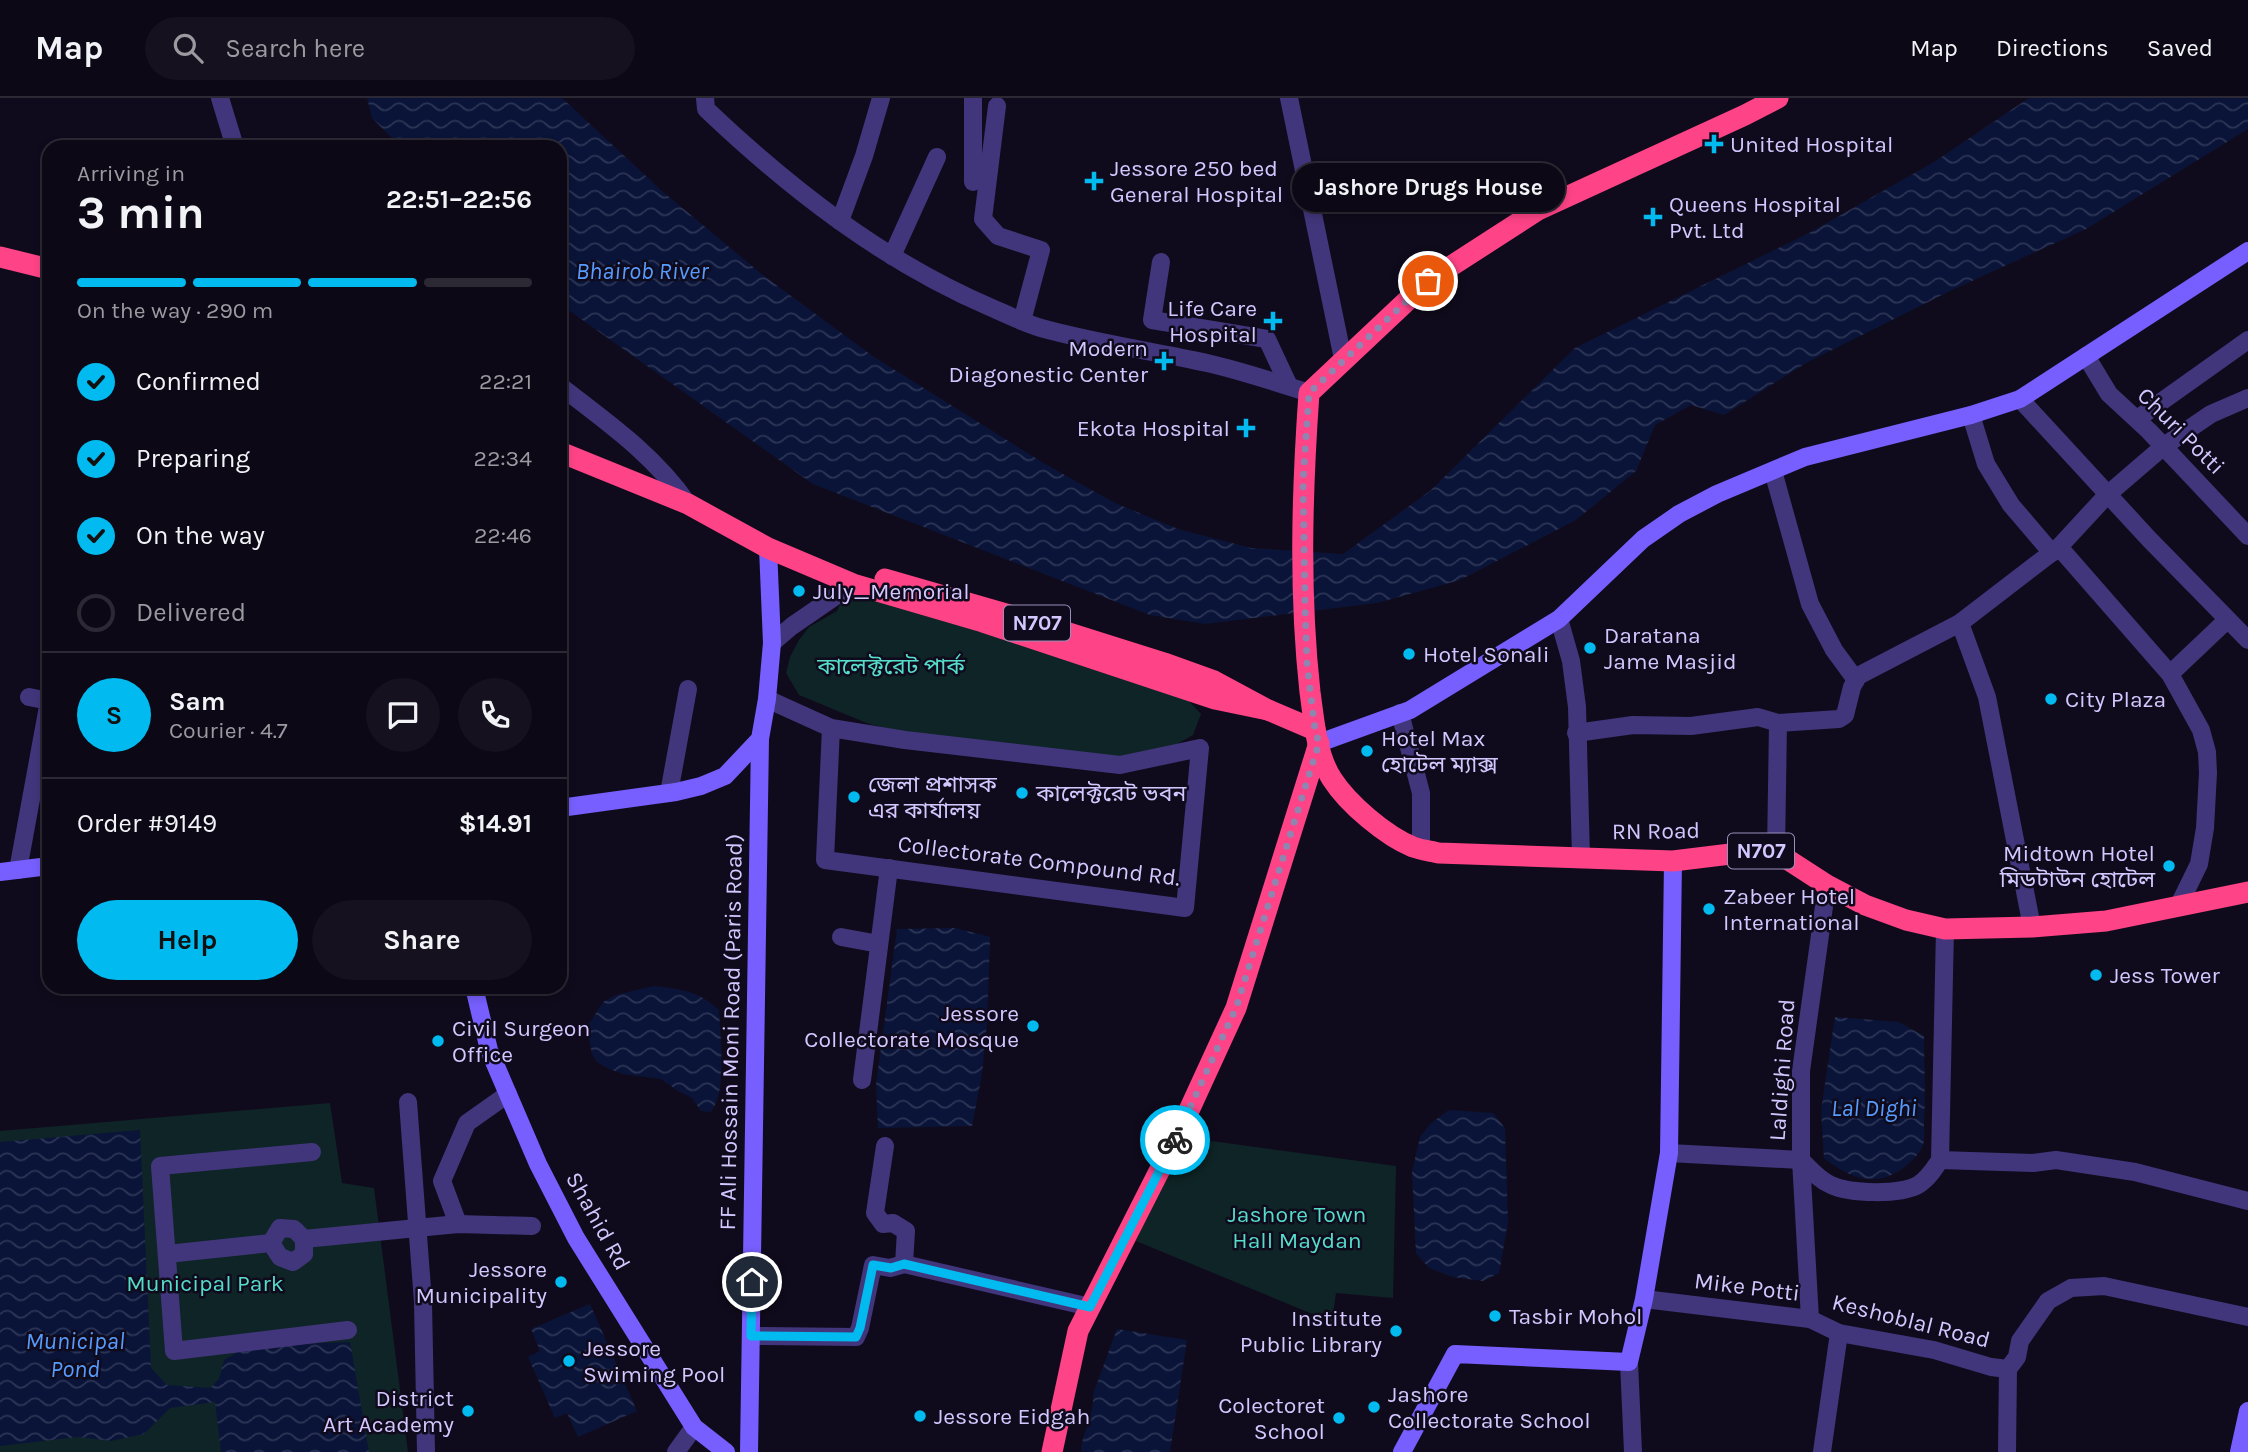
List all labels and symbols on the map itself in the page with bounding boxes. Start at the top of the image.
place label: United Hospital [1730,131,1893,158]
marker: United Hospital [1704,134,1724,154]
place label: Jessore 250 bed General Hospital [1110,155,1283,208]
callout: Jashore Drugs House [1292,162,1564,211]
marker: Jessore 250 bed General Hospital [1084,171,1104,191]
place label: Queens Hospital Pvt. Ltd [1669,191,1841,244]
marker: Queens Hospital Pvt. Ltd [1643,207,1663,227]
pin [1398,251,1458,311]
water label: Bhairob River [576,257,709,285]
place label: Life Care Hospital [1167,295,1257,348]
marker: Life Care Hospital [1263,311,1283,331]
place label: Modern Diagonestic Center [949,335,1149,388]
marker: Modern Diagonestic Center [1154,351,1174,371]
street label: Churi Potti [2132,382,2230,480]
place label: Ekota Hospital [1077,415,1230,442]
marker: Ekota Hospital [1236,418,1256,438]
place label: July_Memorial [813,578,970,605]
marker: July_Memorial [791,583,807,599]
road number: N707 [1004,606,1070,640]
place label: Daratana Jame Masjid [1604,622,1737,675]
marker: Daratana Jame Masjid [1582,640,1598,656]
place label: Hotel Sonali [1423,641,1550,668]
marker: Hotel Sonali [1401,646,1417,662]
park label: কালেক্টরেট পার্ক [816,653,965,680]
place label: City Plaza [2065,686,2166,713]
marker: City Plaza [2043,691,2059,707]
place label: Hotel Max হোটেল ম্যাক্স [1381,725,1498,778]
marker: Hotel Max হোটেল ম্যাক্স [1359,743,1375,759]
place label: জেলা প্রশাসক এর কার্যালয় [868,771,997,824]
place label: কালেক্টরেট ভবন [1035,780,1187,807]
marker: কালেক্টরেট ভবন [1014,785,1030,801]
marker: জেলা প্রশাসক এর কার্যালয় [846,789,862,805]
street label: RN Road [1612,817,1700,845]
street label: Collectorate Compound Rd. [896,830,1182,892]
street label: FF Ali Hossain Moni Road (Paris Road) [714,834,748,1230]
road number: N707 [1728,834,1794,868]
place label: Midtown Hotel মিডটাউন হোটেল [1999,840,2156,893]
marker: Midtown Hotel মিডটাউন হোটেল [2161,858,2177,874]
place label: Zabeer Hotel International [1723,883,1860,936]
marker: Zabeer Hotel International [1701,901,1717,917]
place label: Jess Tower [2110,962,2220,989]
marker: Jess Tower [2088,967,2104,983]
street label: Laldighi Road [1764,998,1800,1142]
place label: Jessore Collectorate Mosque [804,1000,1019,1053]
place label: Civil Surgeon Office [452,1015,590,1068]
marker: Jessore Collectorate Mosque [1025,1018,1041,1034]
marker: Civil Surgeon Office [430,1033,446,1049]
water label: Lal Dighi [1831,1094,1917,1122]
courier [1140,1105,1210,1175]
street label: Shahid Rd [560,1167,636,1275]
park label: Jashore Town Hall Maydan [1228,1201,1366,1254]
pin [722,1252,782,1312]
place label: Jessore Municipality [415,1256,547,1309]
street label: Mike Potti [1693,1267,1801,1307]
park label: Municipal Park [126,1270,284,1297]
marker: Jessore Municipality [553,1274,569,1290]
street label: Keshoblal Road [1829,1288,1993,1354]
place label: Tasbir Mohol [1509,1303,1642,1330]
place label: Institute Public Library [1240,1305,1382,1358]
marker: Tasbir Mohol [1487,1308,1503,1324]
marker: Institute Public Library [1388,1323,1404,1339]
water label: Municipal Pond [25,1327,125,1383]
place label: Jessore Swiming Pool [583,1335,725,1388]
marker: Jessore Swiming Pool [561,1353,577,1369]
place label: Jashore Collectorate School [1388,1381,1591,1434]
place label: District Art Academy [323,1385,454,1438]
place label: Colectoret School [1218,1392,1325,1445]
marker: Jashore Collectorate School [1366,1399,1382,1415]
marker: District Art Academy [460,1403,476,1419]
place label: Jessore Eidgah [934,1403,1090,1430]
marker: Jessore Eidgah [912,1408,928,1424]
marker: Colectoret School [1331,1410,1347,1426]

